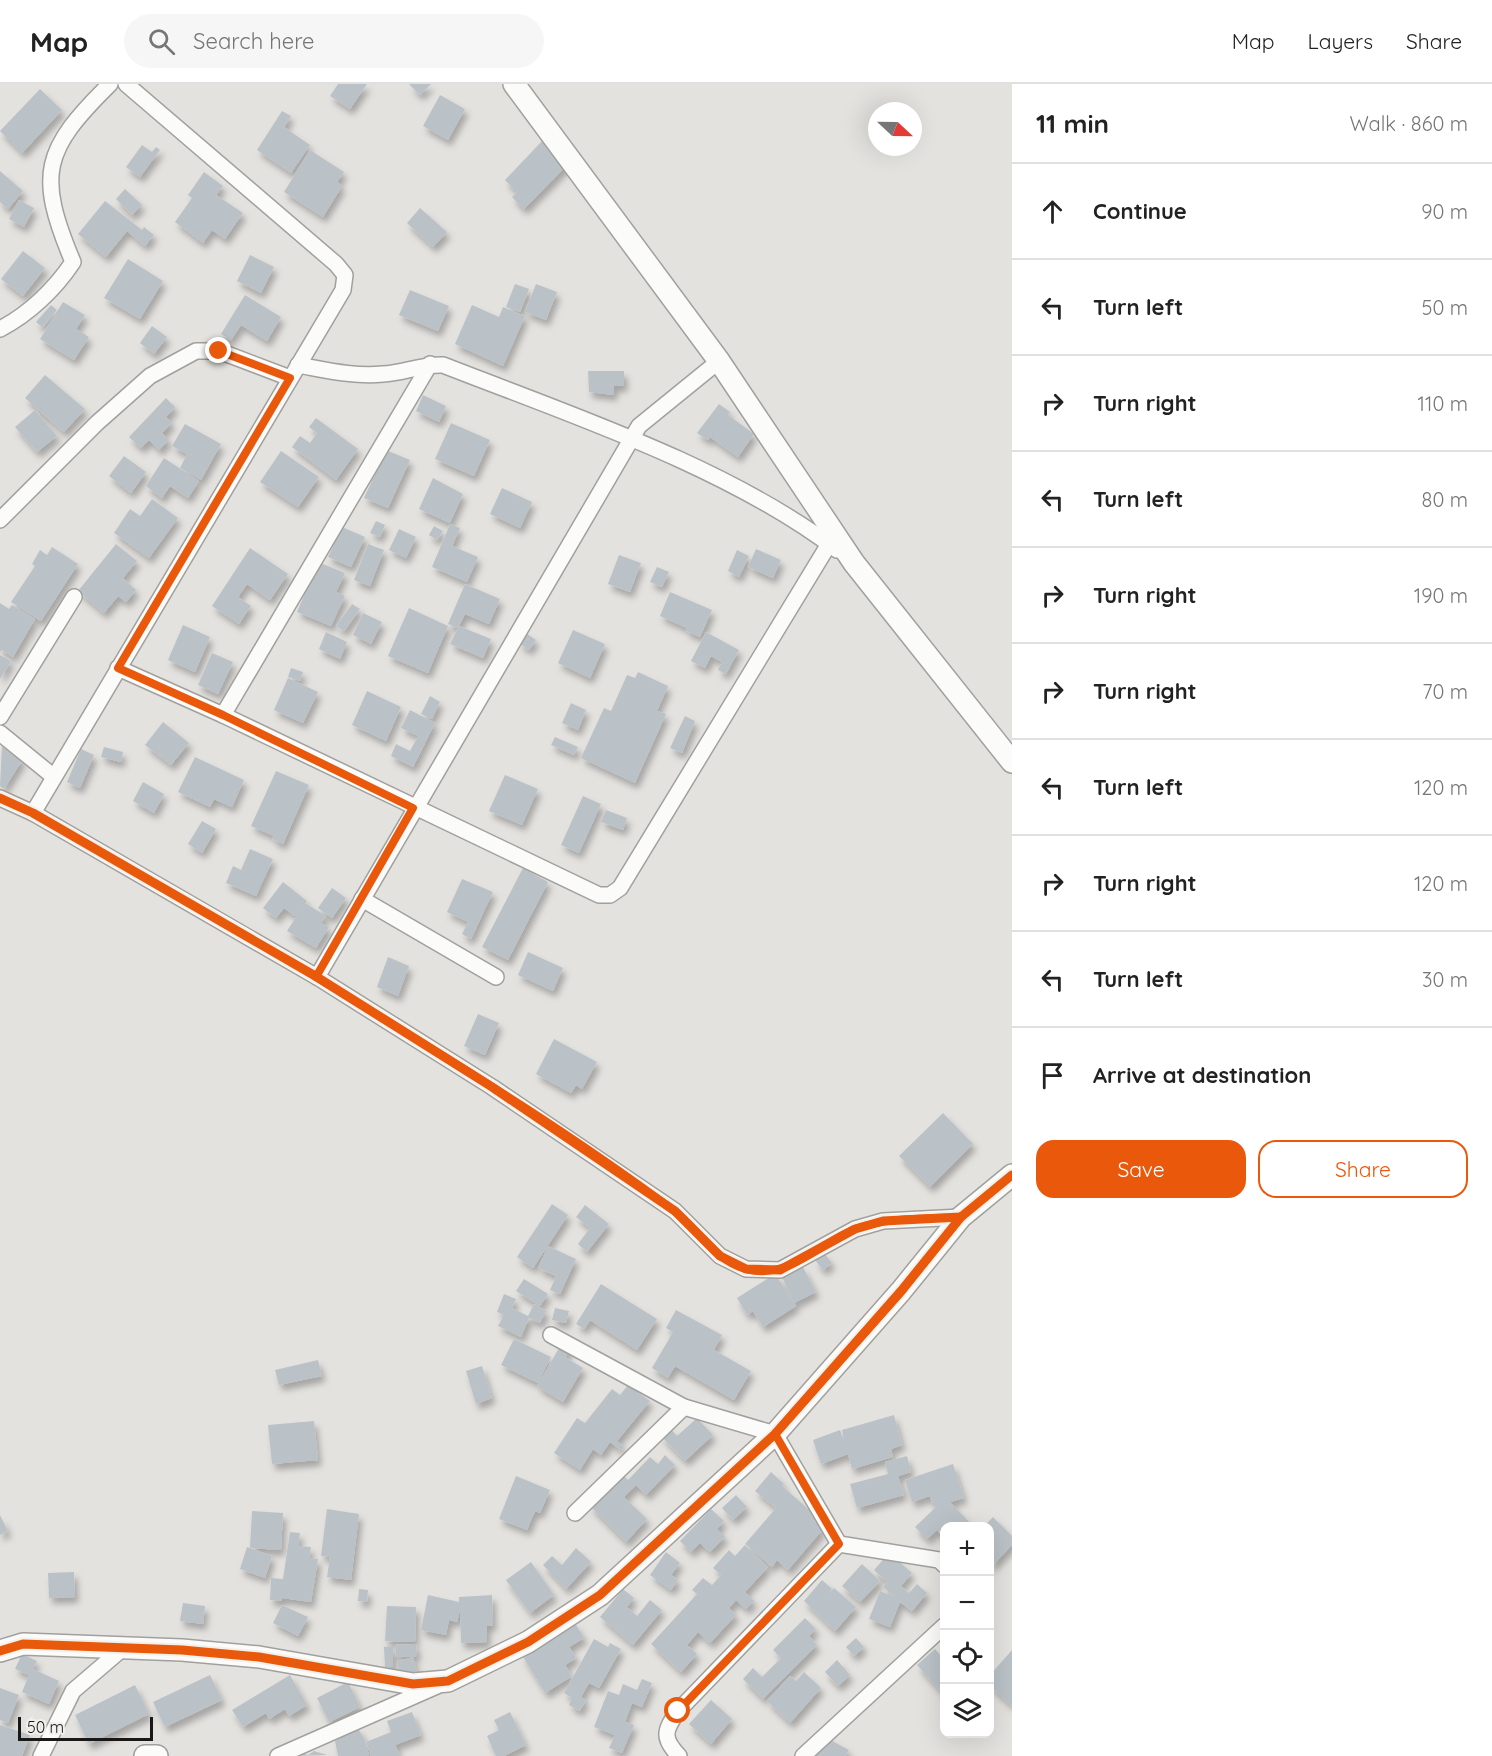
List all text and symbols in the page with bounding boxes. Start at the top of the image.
search box [124,14,544,68]
text: Map [30,24,88,59]
icon: search [145,25,178,58]
text: Search here [193,27,315,55]
text: Map [1232,28,1275,54]
text: Layers [1308,28,1373,54]
text: Share [1406,28,1462,54]
north arrow [868,102,922,156]
text: 11 min [1036,107,1109,140]
text: Walk · 860 m [1349,111,1468,136]
icon: ahead [1036,195,1069,228]
text: Continue [1093,197,1187,225]
text: 90 m [1421,199,1468,224]
icon: left [1036,291,1069,324]
text: Turn left [1093,293,1183,321]
text: 50 m [1422,295,1468,320]
route end [205,337,231,363]
icon: right [1036,387,1069,420]
text: Turn right [1093,389,1197,417]
text: 110 m [1418,391,1468,416]
icon: left [1036,483,1069,516]
text: Turn left [1093,485,1183,513]
text: 80 m [1422,487,1468,512]
icon: right [1036,579,1069,612]
text: Turn right [1093,581,1197,609]
text: 190 m [1414,583,1468,608]
icon: right [1036,675,1069,708]
text: Turn right [1093,677,1197,705]
text: 70 m [1422,679,1468,704]
icon: left [1036,771,1069,804]
text: Turn left [1093,773,1183,801]
text: 120 m [1414,775,1468,800]
icon: right [1036,867,1069,900]
text: Turn right [1093,869,1197,897]
text: 120 m [1414,871,1468,896]
icon: left [1036,963,1069,996]
text: Turn left [1093,965,1183,993]
text: 30 m [1422,967,1468,992]
icon: arrive [1036,1059,1069,1092]
text: Arrive at destination [1093,1061,1311,1089]
button: Save [1036,1140,1246,1198]
button: Share [1258,1140,1468,1198]
map controls [940,1522,994,1738]
button: + [940,1522,994,1576]
button: − [940,1576,994,1630]
button: locate [940,1630,994,1684]
button: layers [940,1684,994,1738]
route start [664,1697,690,1723]
scale bar [18,1714,153,1742]
text: 50 m [27,1717,64,1737]

